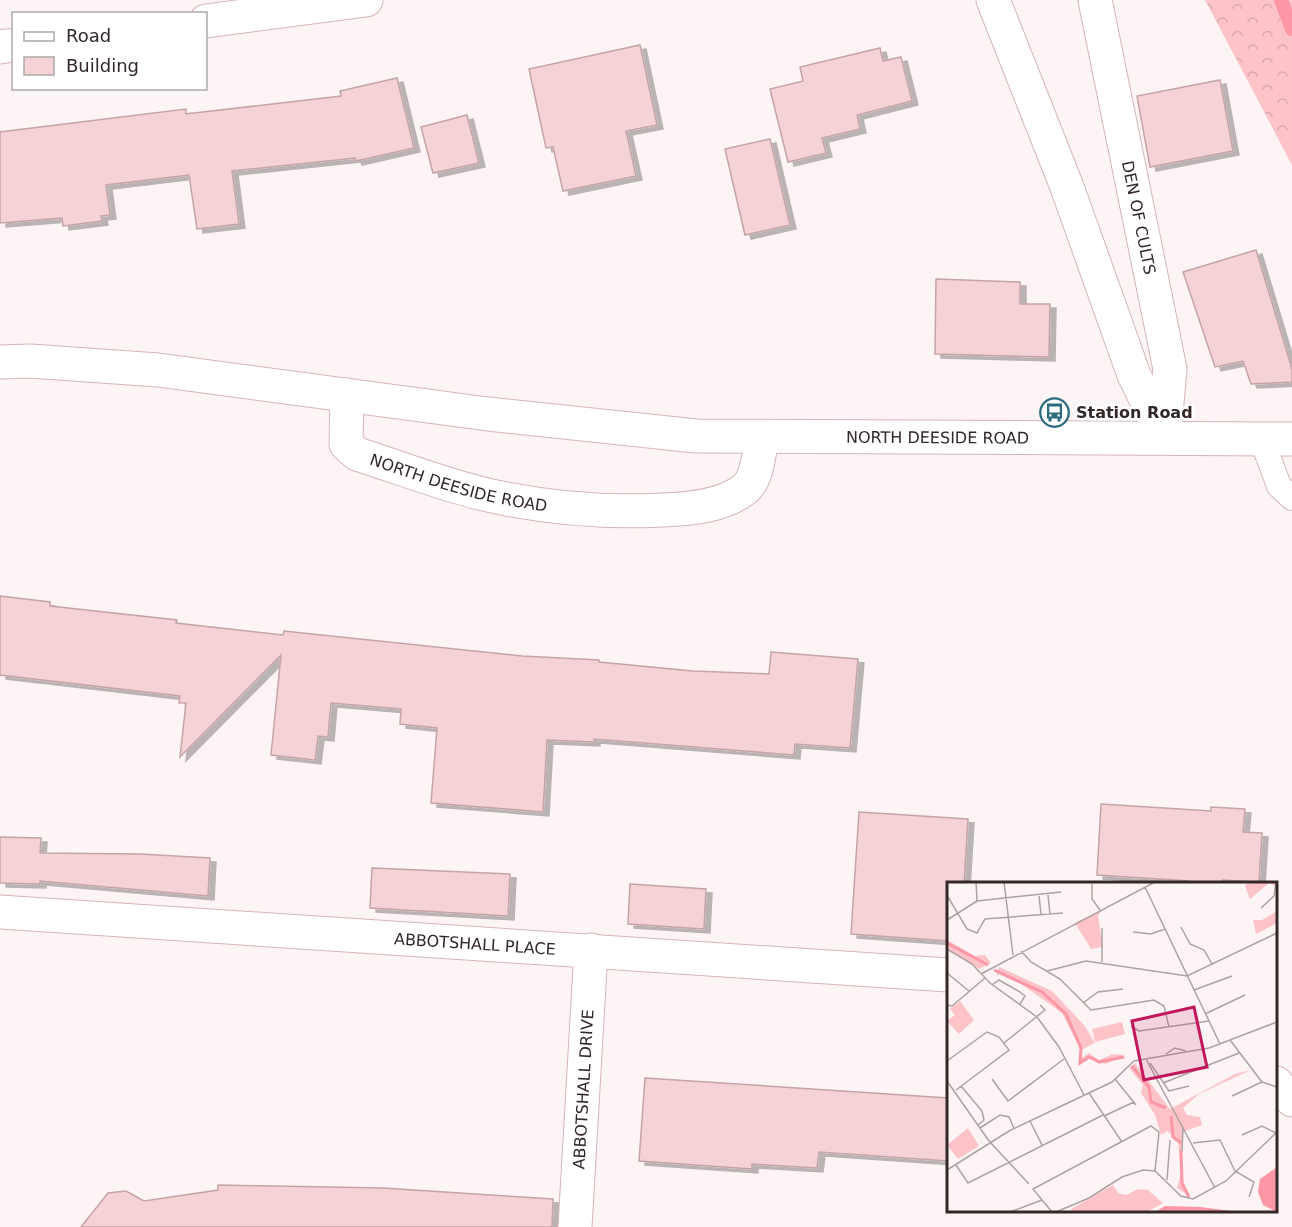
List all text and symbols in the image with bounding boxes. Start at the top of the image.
legend [12,12,207,90]
text: Road [66,25,111,46]
text: Building [66,55,139,76]
street label: DEN OF CULTS [1118,159,1160,276]
bus stop icon: Station Road [1039,396,1071,428]
place label: Station Road [1076,403,1193,422]
street label: NORTH DEESIDE ROAD [846,427,1029,447]
street label: NORTH DEESIDE ROAD [368,449,549,515]
inset map [947,882,1277,1212]
street label: ABBOTSHALL PLACE [394,929,556,958]
street label: ABBOTSHALL DRIVE [569,1009,597,1170]

